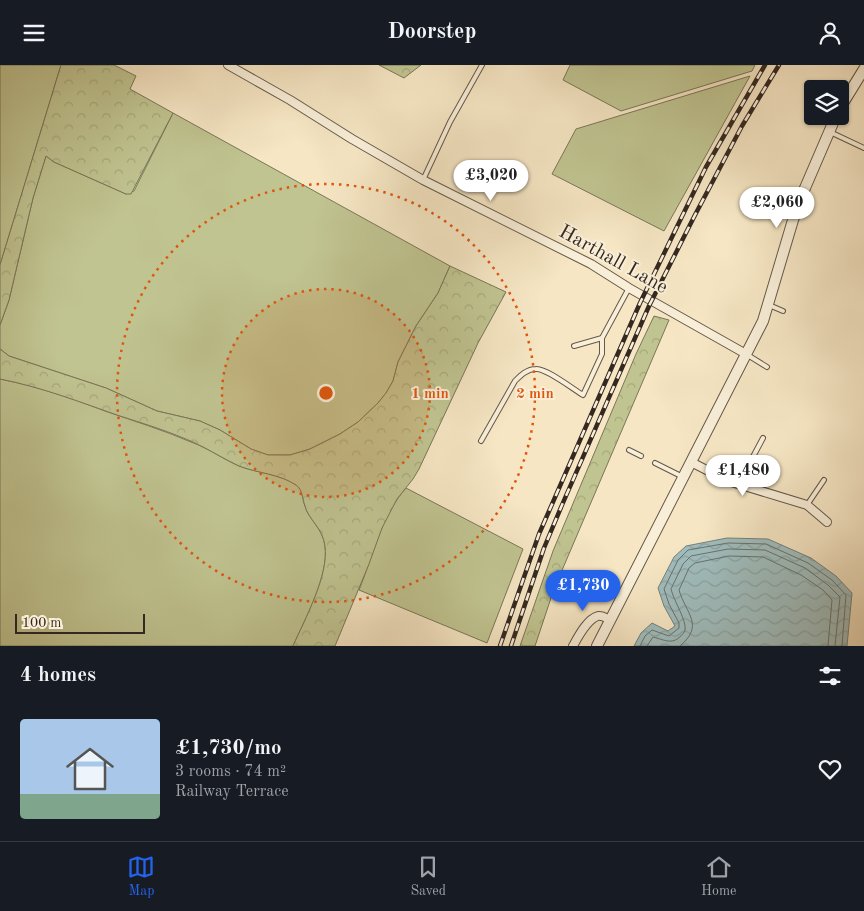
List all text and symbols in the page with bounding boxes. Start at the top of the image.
icon: menu [20,19,48,47]
icon: person [816,19,844,47]
text: Doorstep [388,21,476,43]
map controls [804,80,849,125]
button: layers [804,80,849,125]
pin: £3,020 [450,159,532,202]
text: £3,020 [464,168,518,184]
pin: £2,060 [736,186,818,229]
text: £2,060 [750,195,804,211]
street label: Harthall Lane [555,222,671,298]
centre of rings [317,384,335,402]
text: 1 min [411,387,449,402]
text: 2 min [516,387,554,402]
pin: £1,480 [702,455,784,497]
text: £1,480 [716,463,770,479]
pin: £1,730 [542,569,624,612]
text: £1,730 [556,578,610,594]
scale bar [15,611,145,634]
text: 100 m [22,616,61,630]
icon: filters [816,662,844,690]
text: 4 homes [20,665,96,686]
text: £1,730/mo [175,738,282,759]
icon: home [60,739,120,799]
icon: heart [816,755,844,783]
text: 3 rooms · 74 m² [175,764,286,780]
text: Railway Terrace [175,784,289,800]
tab: Map [127,853,155,900]
tab: Saved [410,853,446,900]
tab: Home [701,853,737,900]

